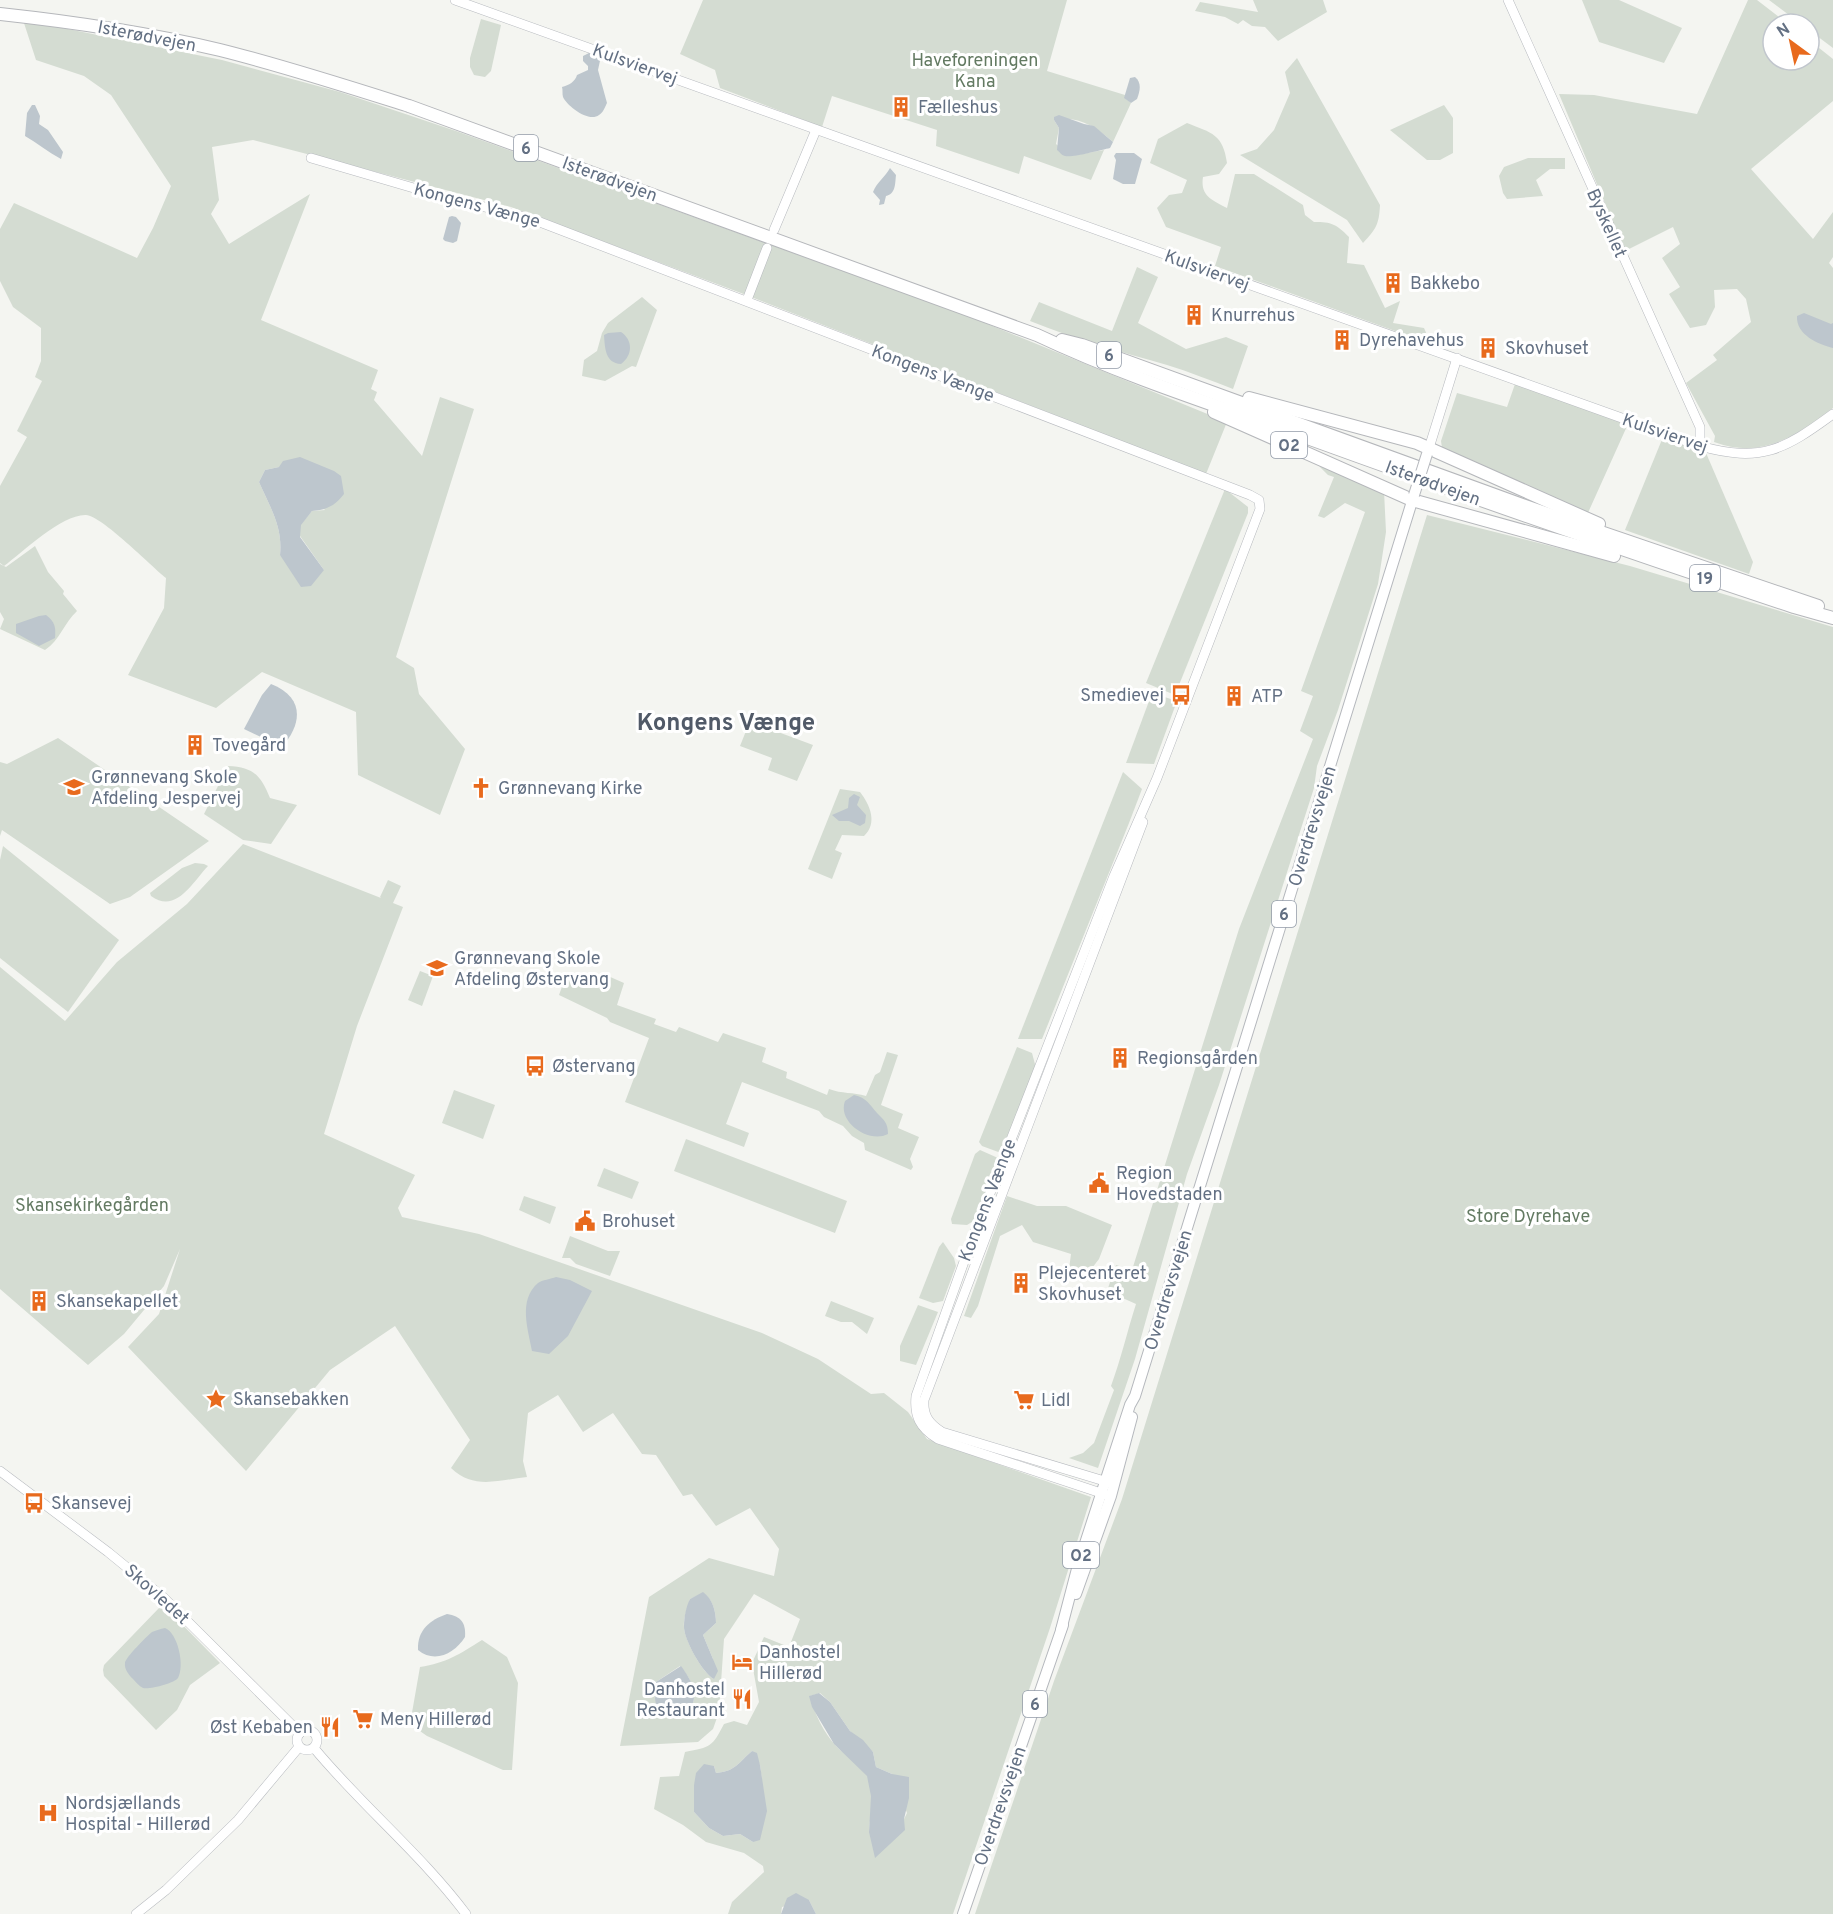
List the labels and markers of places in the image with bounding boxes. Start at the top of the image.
building icon: Fælleshus [889,95,913,119]
place label: Fælleshus [918,97,998,120]
building icon: Bakkebo [1381,271,1405,295]
place label: Bakkebo [1410,273,1480,296]
building icon: Knurrehus [1182,303,1206,327]
place label: Knurrehus [1211,305,1295,328]
building icon: Dyrehavehus [1330,328,1354,352]
place label: Dyrehavehus [1359,330,1464,353]
building icon: Skovhuset [1476,336,1500,360]
place label: Skovhuset [1505,338,1589,361]
bus stop icon: Smedievej [1169,683,1193,707]
building icon: ATP [1222,684,1246,708]
place label: Smedievej [1080,685,1164,708]
place label: ATP [1251,686,1283,709]
building icon: Tovegård [183,733,207,757]
place label: Tovegård [212,735,286,758]
place label: Grønnevang Skole Afdeling Jespervej [91,767,241,811]
school or university icon: Grønnevang Skole Afdeling Jespervej [62,775,86,799]
church icon: Grønnevang Kirke [469,776,493,800]
place label: Grønnevang Kirke [498,778,642,801]
place label: Grønnevang Skole Afdeling Østervang [454,948,609,992]
school or university icon: Grønnevang Skole Afdeling Østervang [425,956,449,980]
building icon: Regionsgården [1108,1046,1132,1070]
place label: Regionsgården [1137,1048,1258,1071]
bus stop icon: Østervang [523,1054,547,1078]
place label: Østervang [552,1056,636,1079]
place label: Region Hovedstaden [1116,1163,1223,1207]
public building icon: Region Hovedstaden [1087,1171,1111,1195]
public building icon: Brohuset [573,1209,597,1233]
place label: Brohuset [602,1211,675,1234]
place label: Plejecenteret Skovhuset [1038,1263,1147,1307]
building icon: Plejecenteret Skovhuset [1009,1271,1033,1295]
building icon: Skansekapellet [27,1289,51,1313]
place label: Skansekapellet [56,1291,178,1314]
place icon: Skansebakken [204,1387,228,1411]
supermarket icon: Lidl [1012,1388,1036,1412]
place label: Skansebakken [233,1389,349,1412]
place label: Lidl [1041,1390,1070,1413]
bus stop icon: Skansevej [22,1491,46,1515]
place label: Skansevej [51,1493,132,1516]
place label: Danhostel Hillerød [759,1642,840,1686]
hotel icon: Danhostel Hillerød [730,1650,754,1674]
place label: Danhostel Restaurant [636,1679,725,1723]
restaurant icon: Danhostel Restaurant [730,1687,754,1711]
supermarket icon: Meny Hillerød [351,1707,375,1731]
place label: Meny Hillerød [380,1709,492,1732]
restaurant icon: Øst Kebaben [318,1715,342,1739]
place label: Øst Kebaben [210,1717,313,1740]
place label: Nordsjællands Hospital - Hillerød [65,1793,211,1837]
hospital icon: Nordsjællands Hospital - Hillerød [36,1801,60,1825]

